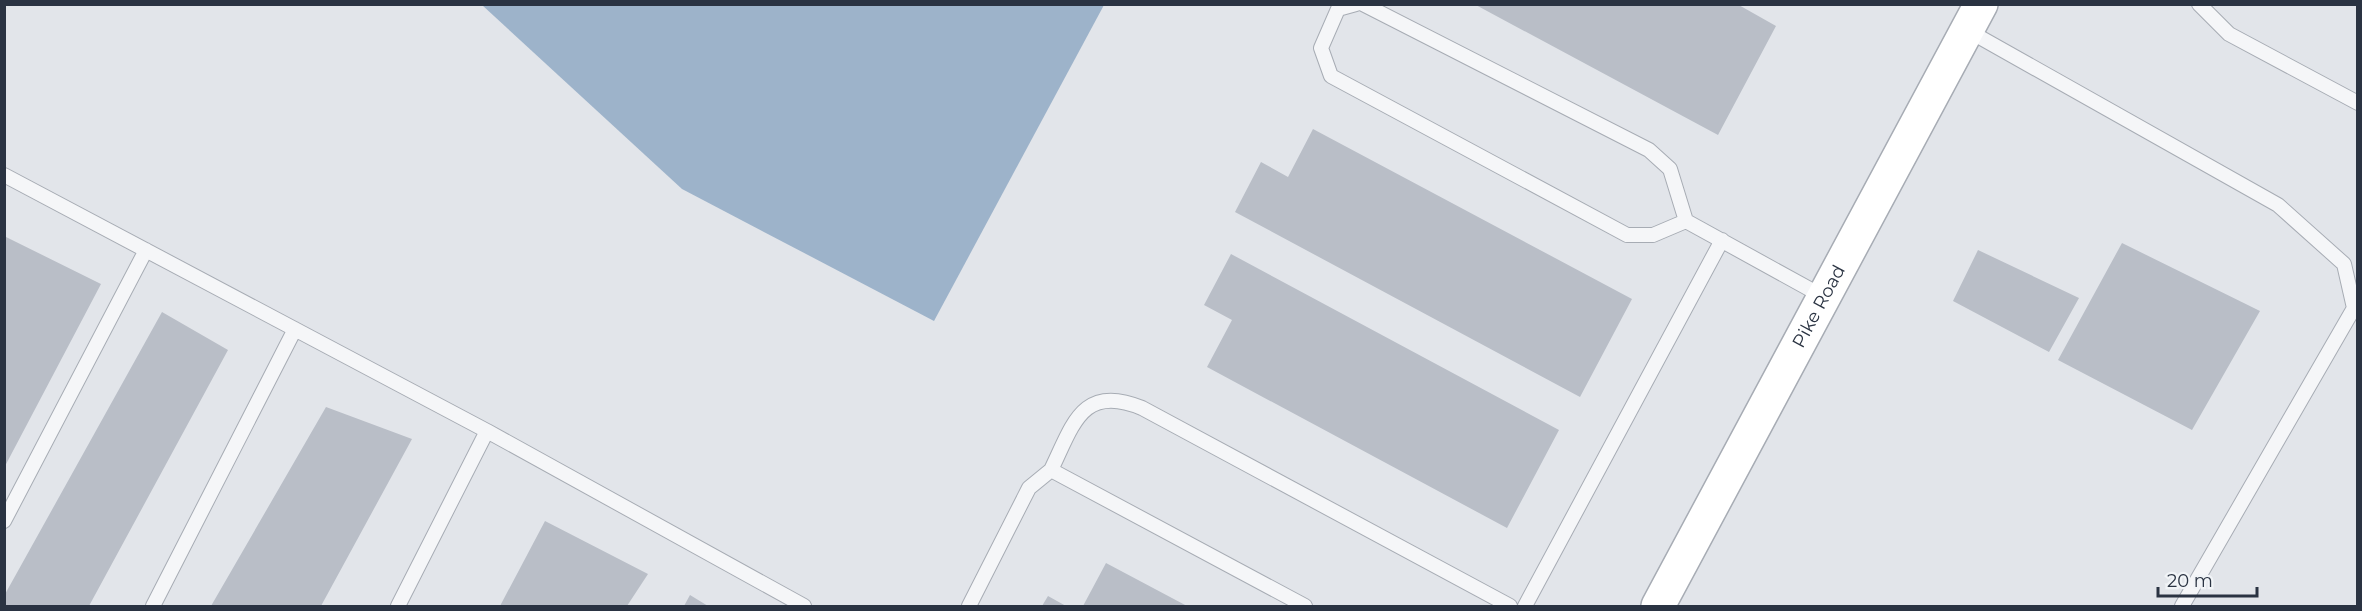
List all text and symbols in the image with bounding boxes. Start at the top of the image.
street label: Pike Road [1788,261,1850,352]
scale bar [2158,560,2257,598]
text: 20 m [2167,570,2213,592]

